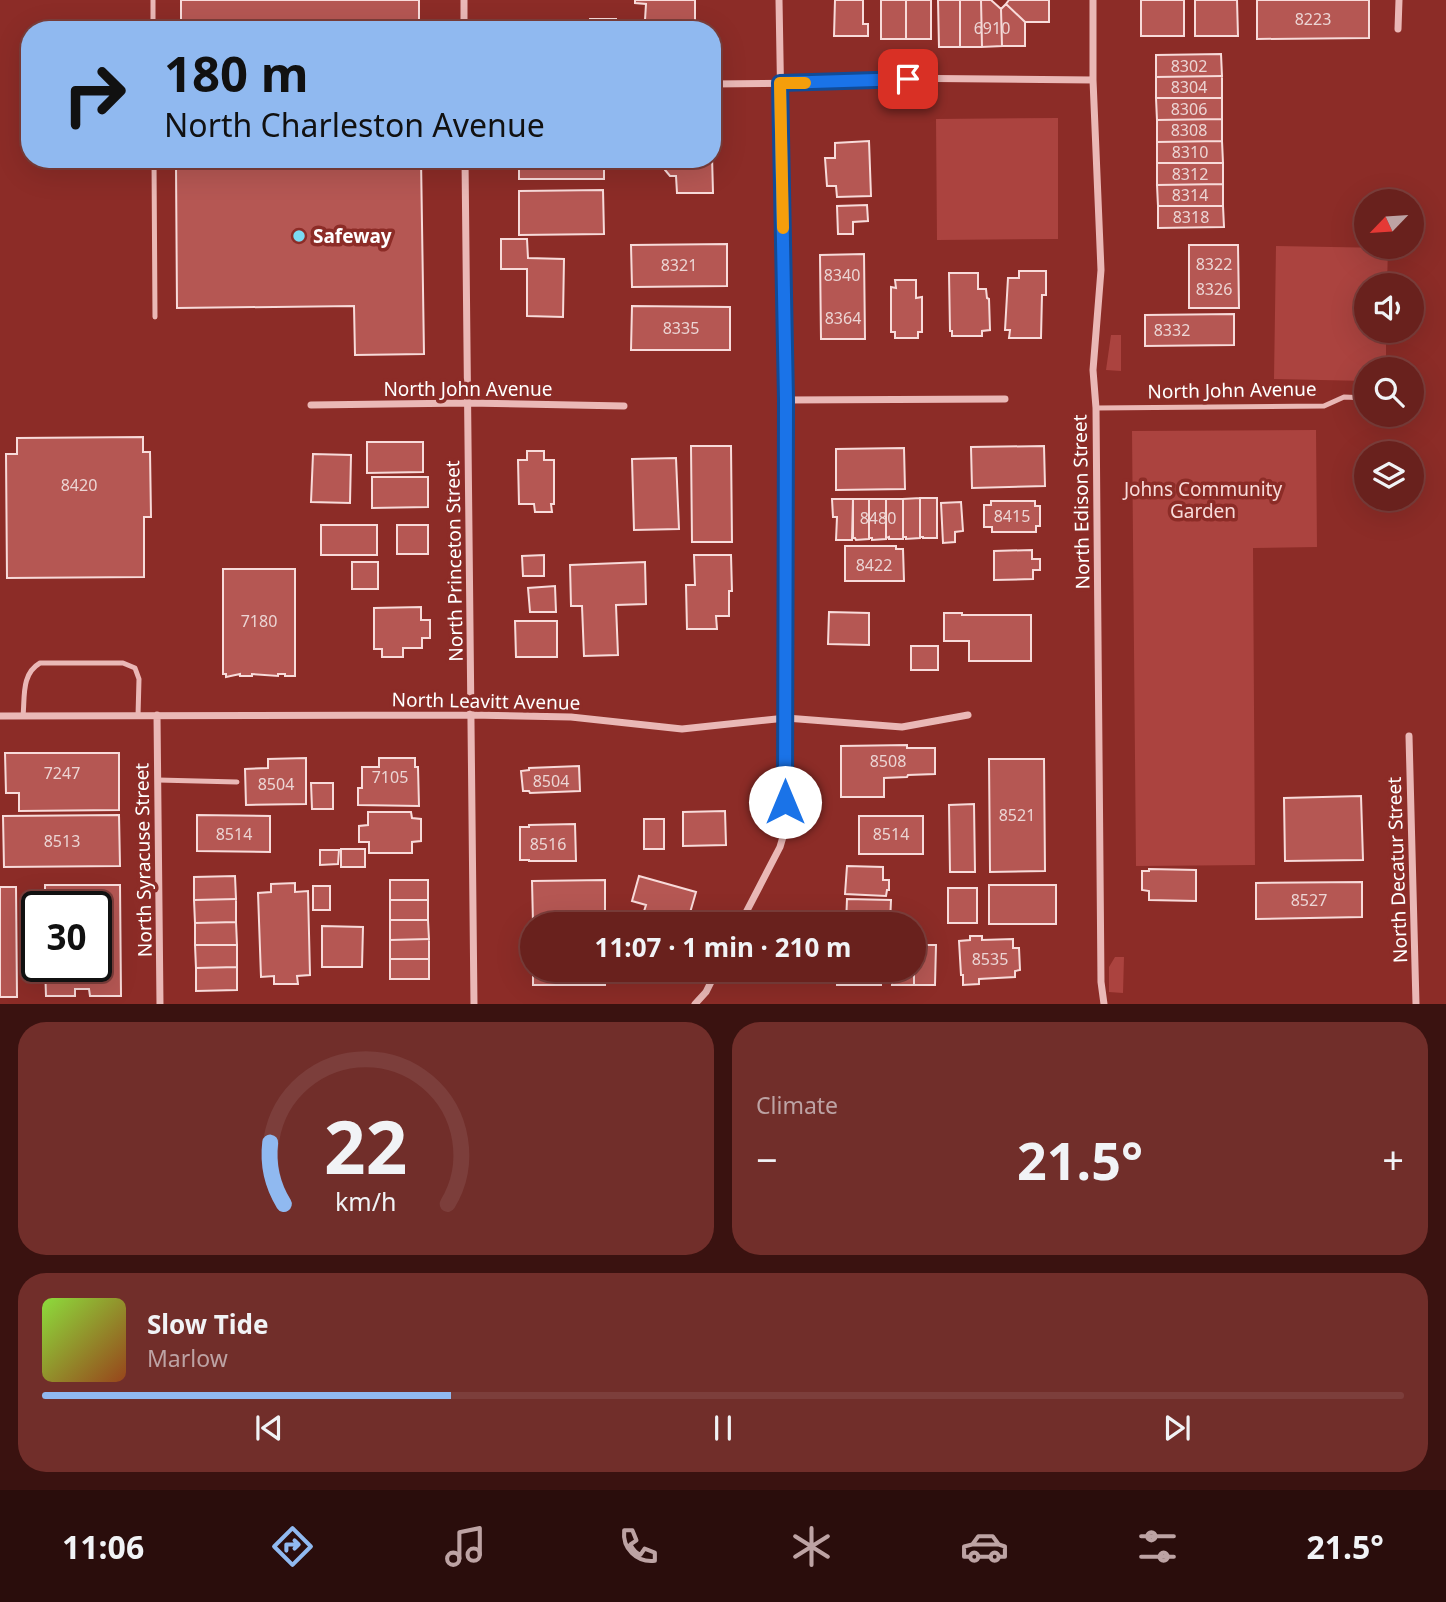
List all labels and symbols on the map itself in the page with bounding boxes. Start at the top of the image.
house number: 8223 [1295,8,1331,30]
house number: 6910 [974,17,1010,39]
pin [878,49,938,109]
house number: 8302 [1171,55,1207,77]
house number: 8304 [1171,76,1207,98]
house number: 8306 [1171,98,1207,120]
house number: 8308 [1171,119,1207,141]
house number: 8310 [1172,141,1208,163]
house number: 8312 [1172,163,1208,185]
house number: 8314 [1172,184,1208,206]
north arrow [1354,189,1424,259]
house number: 8318 [1173,206,1209,228]
place label: Safeway [313,223,392,249]
marker: Safeway [291,228,307,244]
house number: 8322 [1196,253,1232,275]
house number: 8321 [661,254,697,276]
house number: 8340 [824,264,860,286]
house number: 8326 [1196,278,1232,300]
house number: 8364 [825,307,861,329]
house number: 8335 [663,317,699,339]
house number: 8332 [1154,319,1190,341]
street label: North John Avenue [383,376,553,402]
street label: North John Avenue [1147,376,1317,404]
street label: North Edison Street [1066,414,1096,590]
street label: North Princeton Street [439,460,469,662]
house number: 8420 [61,474,97,496]
park label: Johns Community Garden [1122,476,1282,524]
house number: 8415 [994,505,1030,527]
house number: 8480 [860,507,896,529]
house number: 8422 [856,554,892,576]
house number: 7180 [241,610,277,632]
street label: North Leavitt Avenue [391,686,581,716]
house number: 8508 [870,750,906,772]
house number: 7247 [44,762,80,784]
street label: North Syracuse Street [128,763,158,957]
position arrow [748,765,822,839]
house number: 7105 [372,766,408,788]
house number: 8504 [533,770,569,792]
house number: 8504 [258,773,294,795]
street label: North Decatur Street [1381,776,1413,963]
house number: 8521 [999,804,1035,826]
house number: 8514 [216,823,252,845]
house number: 8514 [873,823,909,845]
house number: 8513 [44,830,80,852]
house number: 8516 [530,833,566,855]
house number: 8527 [1291,889,1327,911]
speed limit sign: 30 [21,891,112,982]
house number: 8535 [972,948,1008,970]

